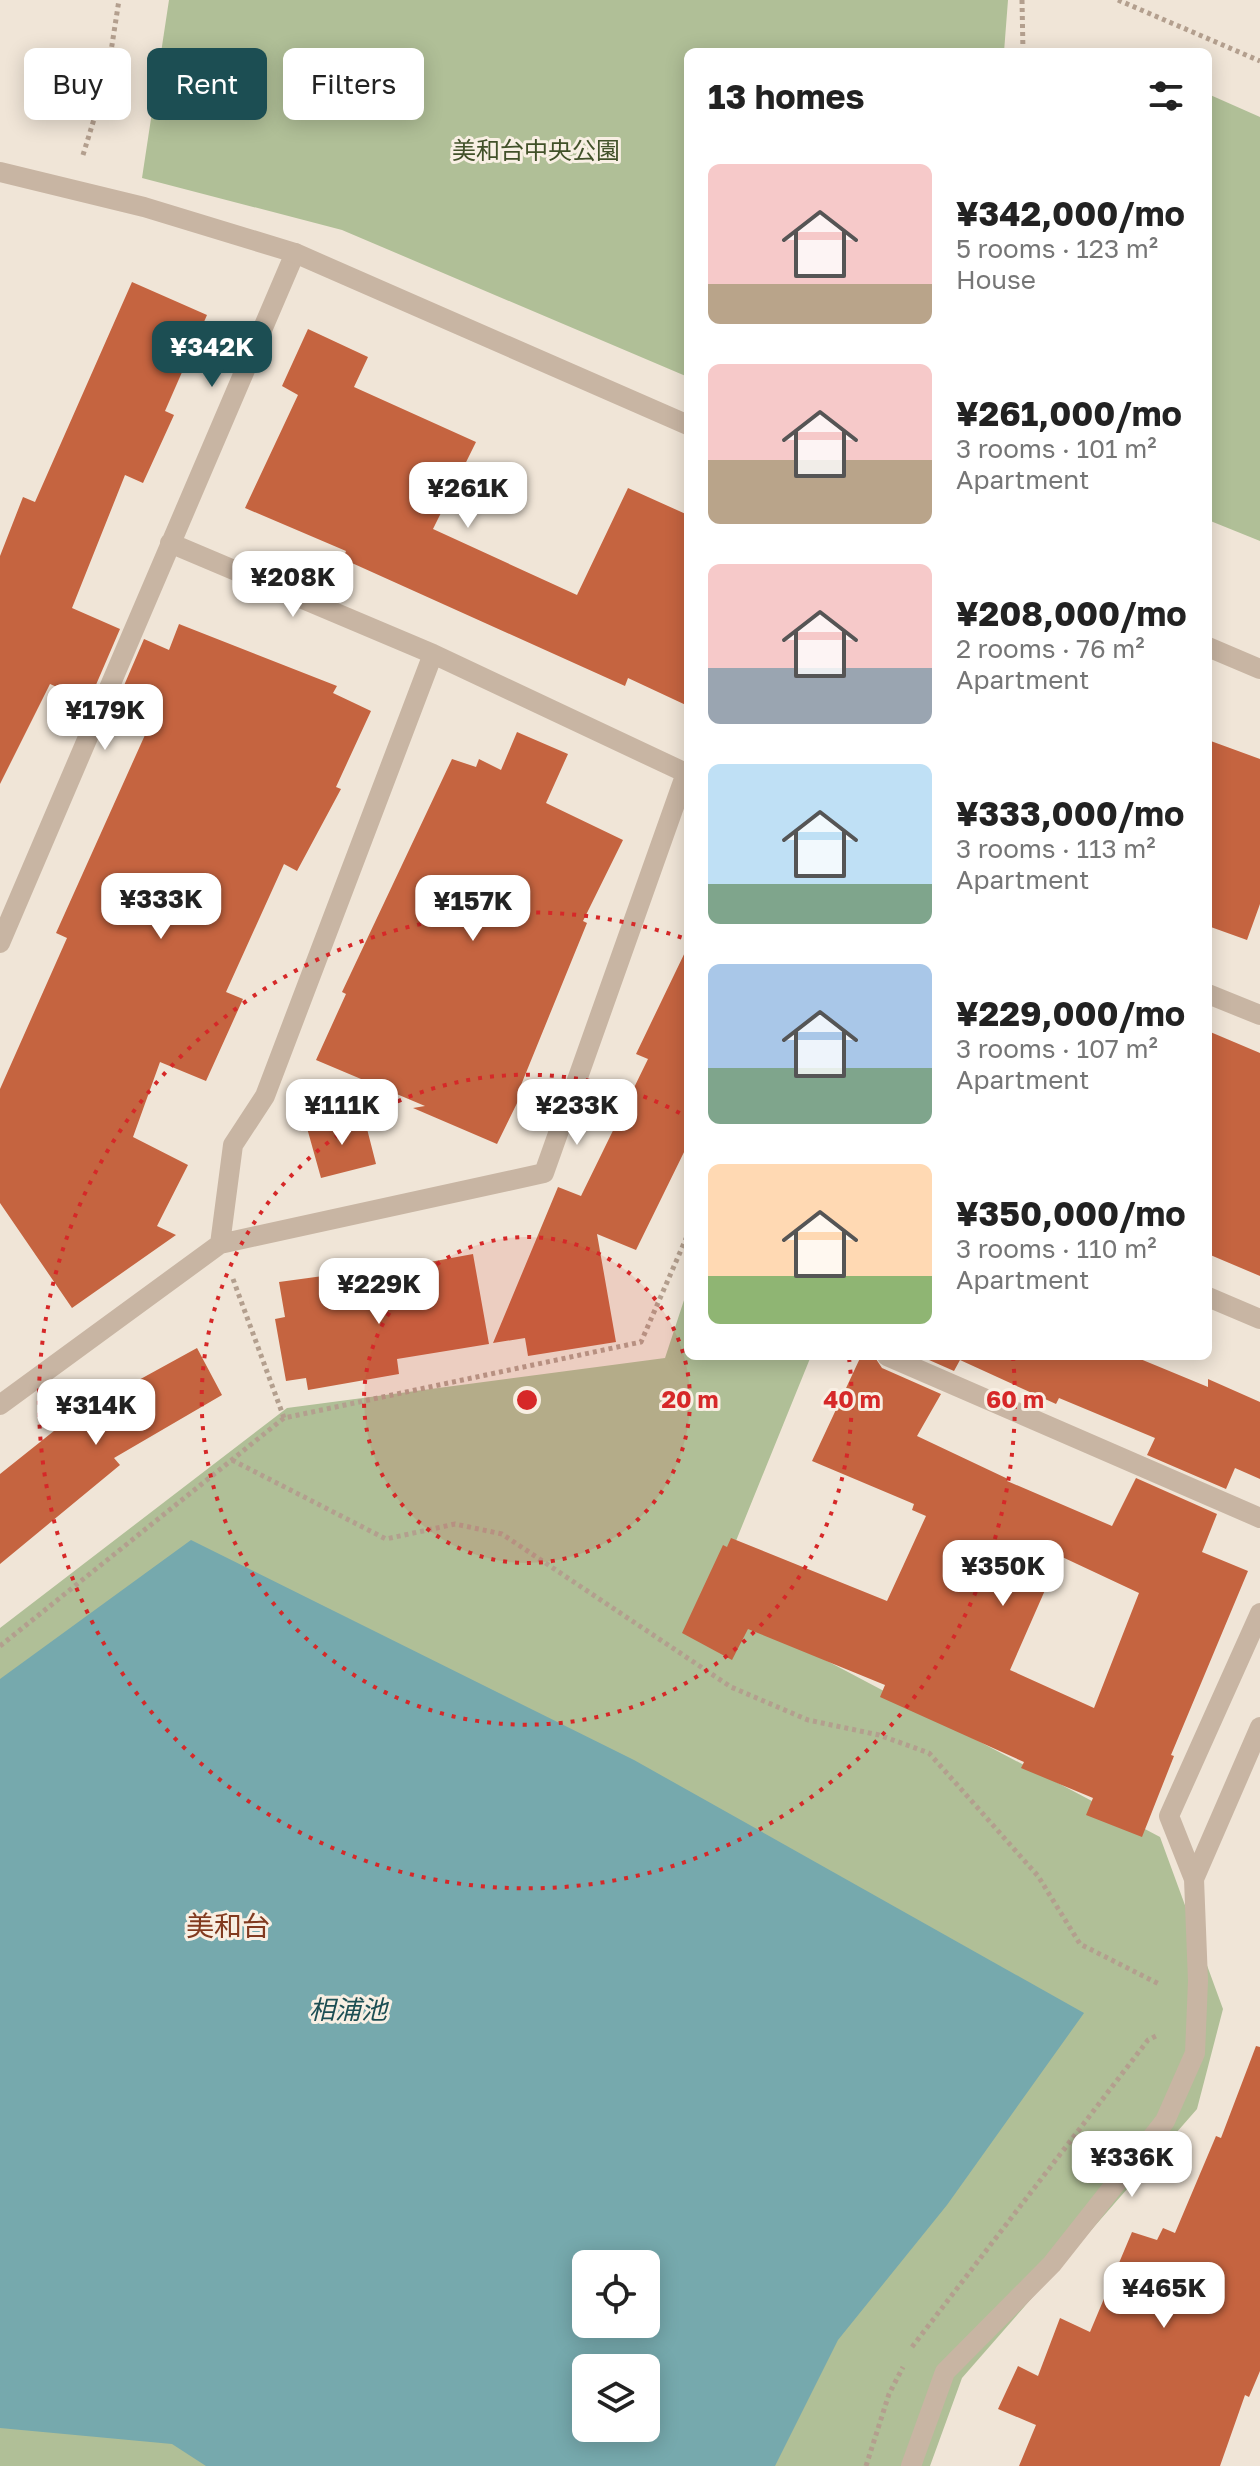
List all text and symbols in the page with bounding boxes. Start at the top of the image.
chip: Buy [24,48,131,120]
chip: Rent [147,48,267,120]
chip: Filters [283,48,424,120]
icon: filters [1144,74,1188,118]
text: 13 homes [708,76,865,116]
park label: 美和台中央公園 [452,135,620,164]
text: ¥342,000/mo [956,193,1185,233]
icon: home [772,196,868,292]
text: 5 rooms · 123 m² [956,233,1158,264]
text: House [956,264,1036,295]
pin: ¥342K [156,321,268,389]
text: ¥342K [170,331,254,362]
text: ¥261,000/mo [956,393,1182,433]
icon: home [772,396,868,492]
text: 3 rooms · 101 m² [956,433,1157,464]
pin: ¥261K [412,462,524,530]
text: Apartment [956,464,1089,495]
text: ¥261K [427,472,509,503]
pin: ¥208K [237,551,349,619]
text: ¥208K [250,561,336,592]
text: ¥208,000/mo [956,593,1187,633]
icon: home [772,596,868,692]
text: 2 rooms · 76 m² [956,633,1145,664]
text: Apartment [956,664,1089,695]
pin: ¥179K [49,684,161,752]
text: ¥179K [65,694,145,725]
text: ¥333,000/mo [956,793,1184,833]
icon: home [772,796,868,892]
text: 3 rooms · 113 m² [956,833,1156,864]
text: Apartment [956,864,1089,895]
pin: ¥333K [105,873,217,941]
pin: ¥157K [417,875,529,943]
text: ¥333K [119,883,203,914]
text: ¥157K [433,885,513,916]
text: ¥229,000/mo [956,993,1185,1033]
icon: home [772,996,868,1092]
text: 3 rooms · 107 m² [956,1033,1158,1064]
text: Apartment [956,1064,1089,1095]
pin: ¥111K [286,1079,398,1147]
pin: ¥233K [521,1079,633,1147]
text: ¥111K [304,1089,380,1120]
text: ¥233K [535,1089,619,1120]
text: ¥350,000/mo [956,1193,1186,1233]
icon: home [772,1196,868,1292]
text: 3 rooms · 110 m² [956,1233,1157,1264]
pin: ¥229K [323,1258,435,1326]
text: Apartment [956,1264,1089,1295]
text: ¥229K [337,1268,421,1299]
pin: ¥314K [40,1379,152,1447]
text: 20 m [661,1384,719,1413]
text: 40 m [823,1384,881,1413]
text: 60 m [986,1384,1044,1413]
centre of rings [513,1386,541,1414]
text: ¥314K [55,1389,137,1420]
pin: ¥350K [947,1540,1059,1608]
text: ¥350K [961,1550,1045,1581]
district label: 美和台 [186,1909,270,1942]
water label: 相浦池 [309,1994,390,2025]
pin: ¥336K [1076,2131,1188,2199]
text: ¥336K [1090,2141,1174,2172]
map controls [572,2250,660,2442]
button: locate [572,2250,660,2338]
pin: ¥465K [1108,2262,1220,2330]
text: ¥465K [1122,2272,1206,2303]
button: layers [572,2354,660,2442]

